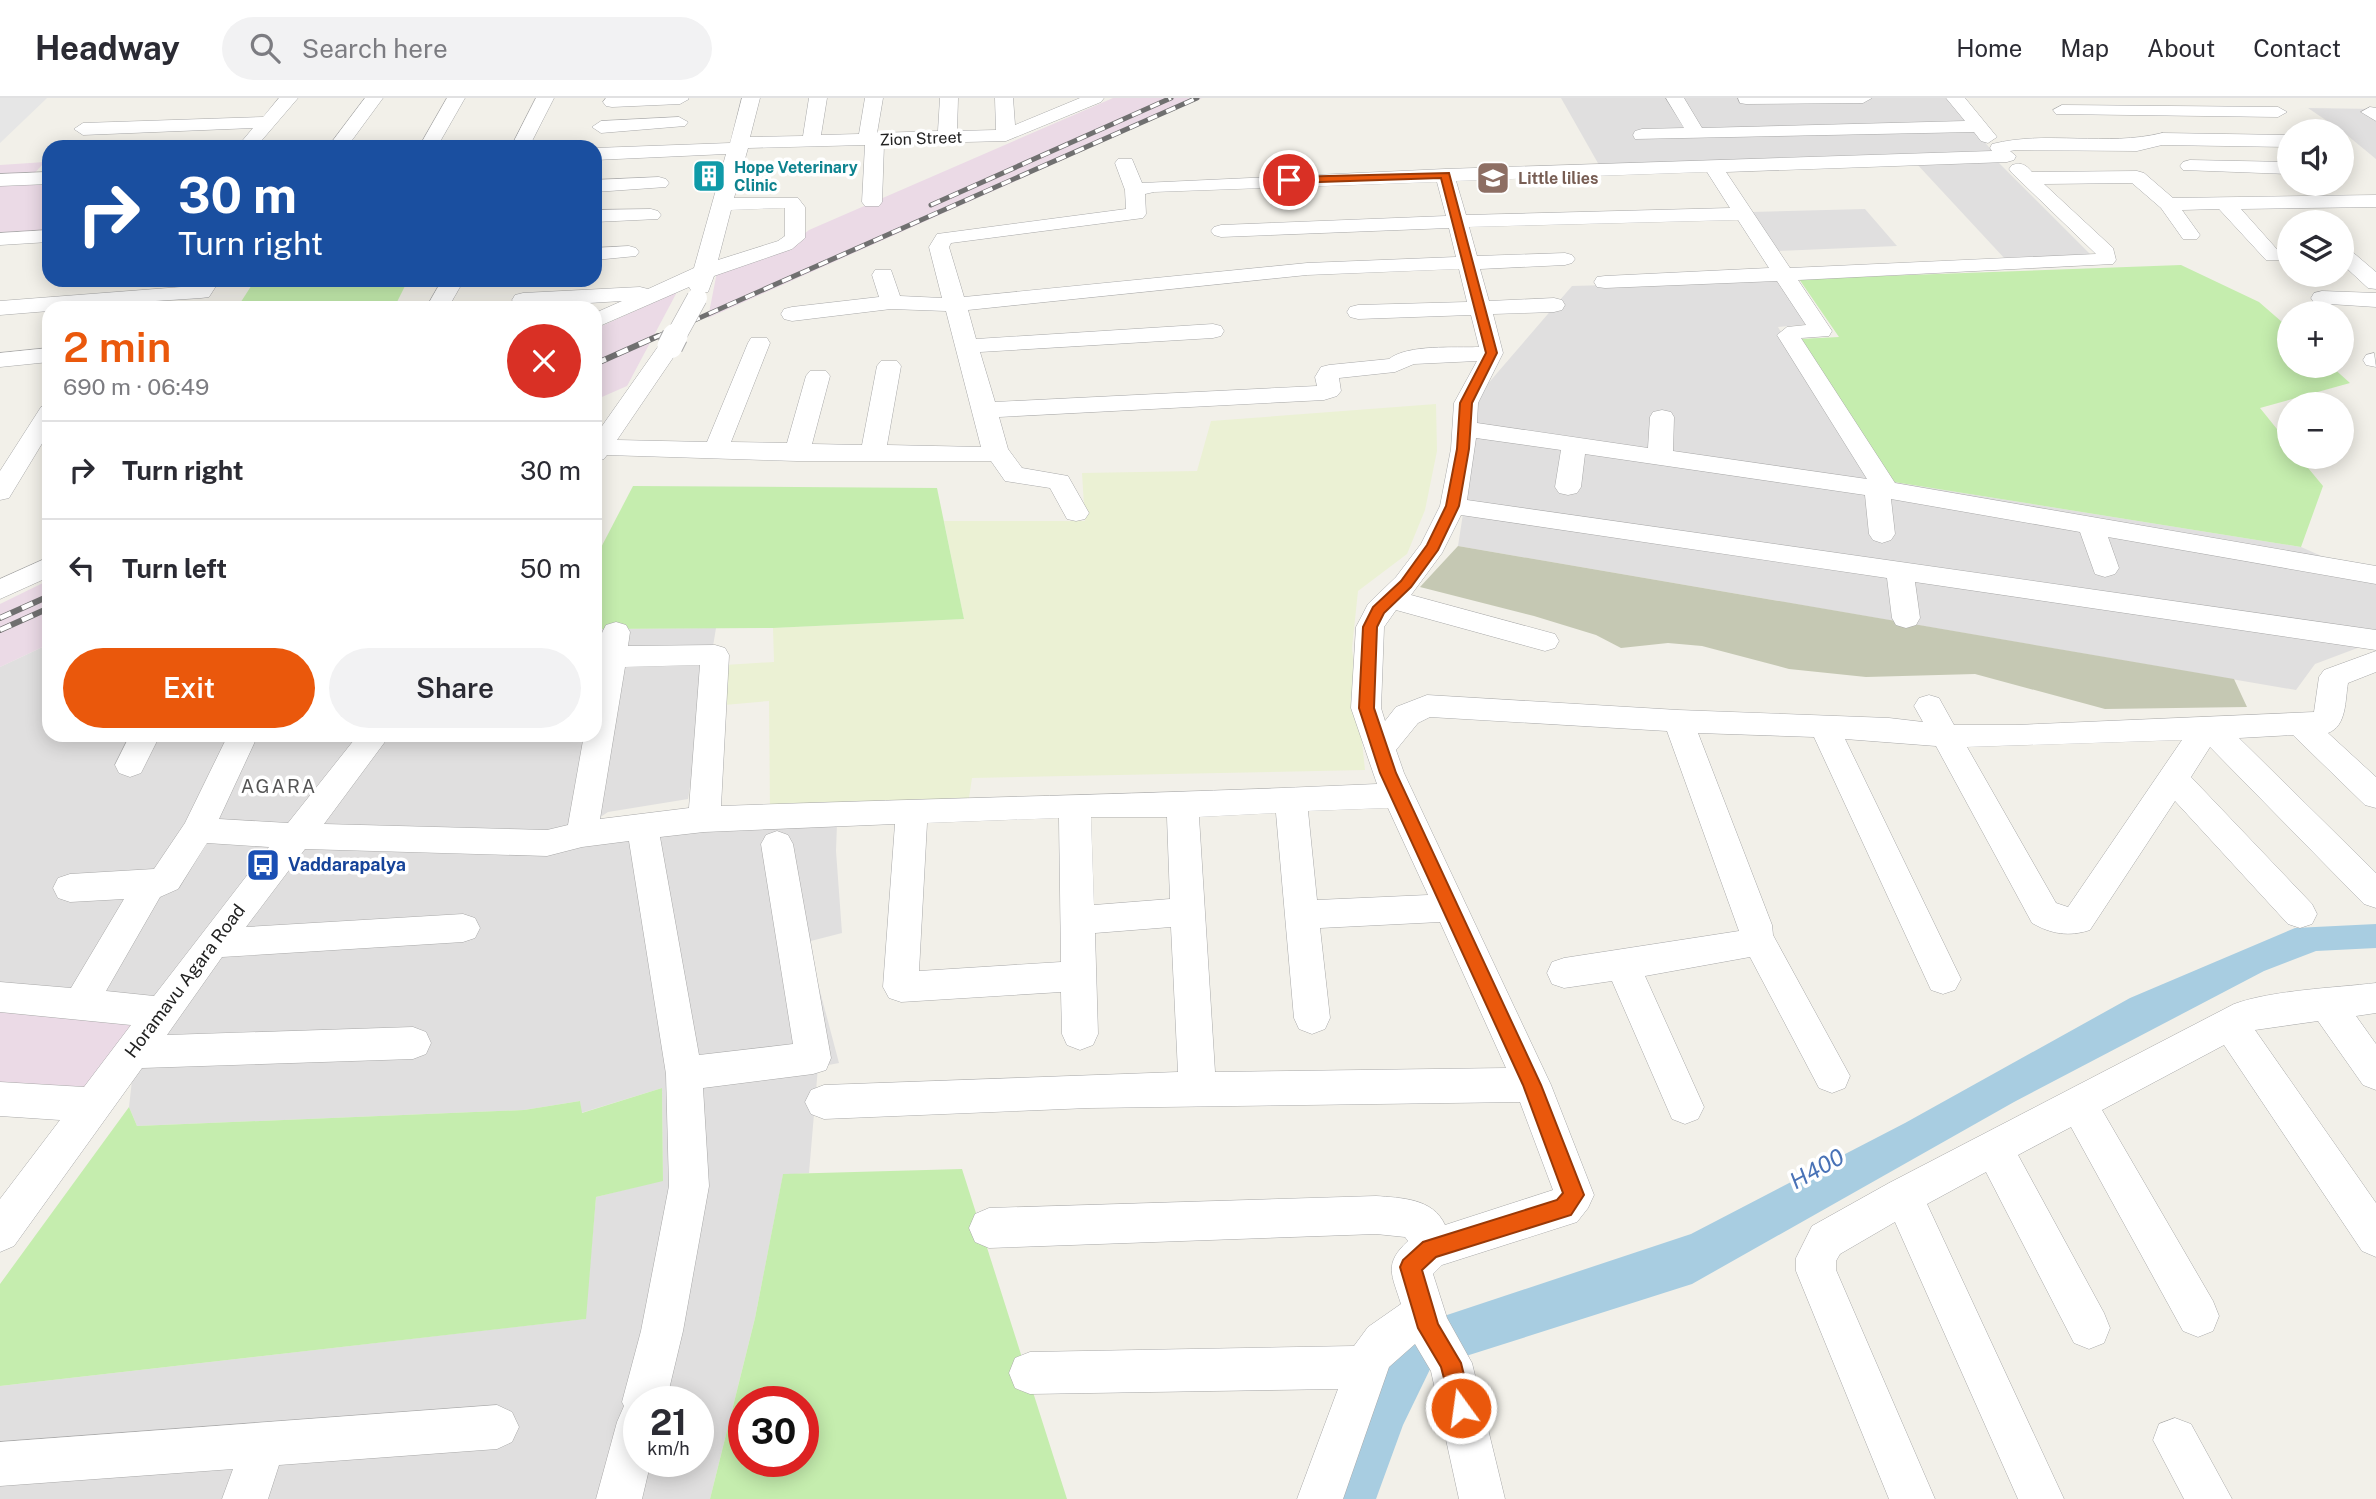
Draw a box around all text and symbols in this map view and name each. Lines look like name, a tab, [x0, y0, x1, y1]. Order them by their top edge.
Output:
search box	[222, 17, 712, 80]
text: Headway	[35, 29, 180, 67]
icon: search	[246, 29, 284, 67]
text: Search here	[302, 33, 448, 64]
text: Home	[1956, 34, 2022, 62]
text: Map	[2060, 34, 2109, 62]
text: About	[2147, 34, 2215, 62]
text: Contact	[2253, 34, 2341, 62]
map controls	[2277, 119, 2354, 469]
button: sound	[2277, 119, 2354, 196]
street label: Zion Street	[879, 128, 963, 149]
pin	[1259, 150, 1319, 210]
building icon: Hope Veterinary Clinic	[690, 157, 728, 195]
place label: Hope Veterinary Clinic	[734, 158, 858, 195]
school or university icon: Little lilies	[1474, 159, 1512, 197]
icon: arrive	[1270, 161, 1308, 199]
text: 30 m	[178, 166, 297, 224]
icon: right	[63, 168, 154, 259]
place label: Little lilies	[1518, 169, 1598, 188]
button: layers	[2277, 210, 2354, 287]
text: Turn right	[178, 225, 323, 262]
button: +	[2277, 301, 2354, 378]
text: 2 min	[63, 322, 171, 371]
button: close	[507, 324, 581, 398]
text: 690 m · 06:49	[63, 373, 209, 400]
button: −	[2277, 392, 2354, 469]
icon: right	[63, 451, 101, 489]
text: Turn right	[122, 455, 244, 486]
text: 30 m	[520, 455, 581, 486]
icon: left	[63, 549, 101, 587]
text: Turn left	[122, 553, 227, 584]
text: 50 m	[520, 553, 581, 584]
button: Exit	[63, 648, 315, 728]
button: Share	[329, 648, 581, 728]
district label: AGARA	[241, 775, 317, 797]
bus stop icon: Vaddarapalya	[244, 846, 282, 884]
place label: Vaddarapalya	[288, 854, 406, 875]
street label: Horamavu Agara Road	[120, 900, 249, 1062]
water label: H400	[1785, 1143, 1849, 1194]
position arrow	[1424, 1371, 1498, 1445]
speed limit sign: 30	[728, 1386, 819, 1477]
text: 21	[650, 1402, 687, 1443]
text: km/h	[647, 1438, 690, 1459]

